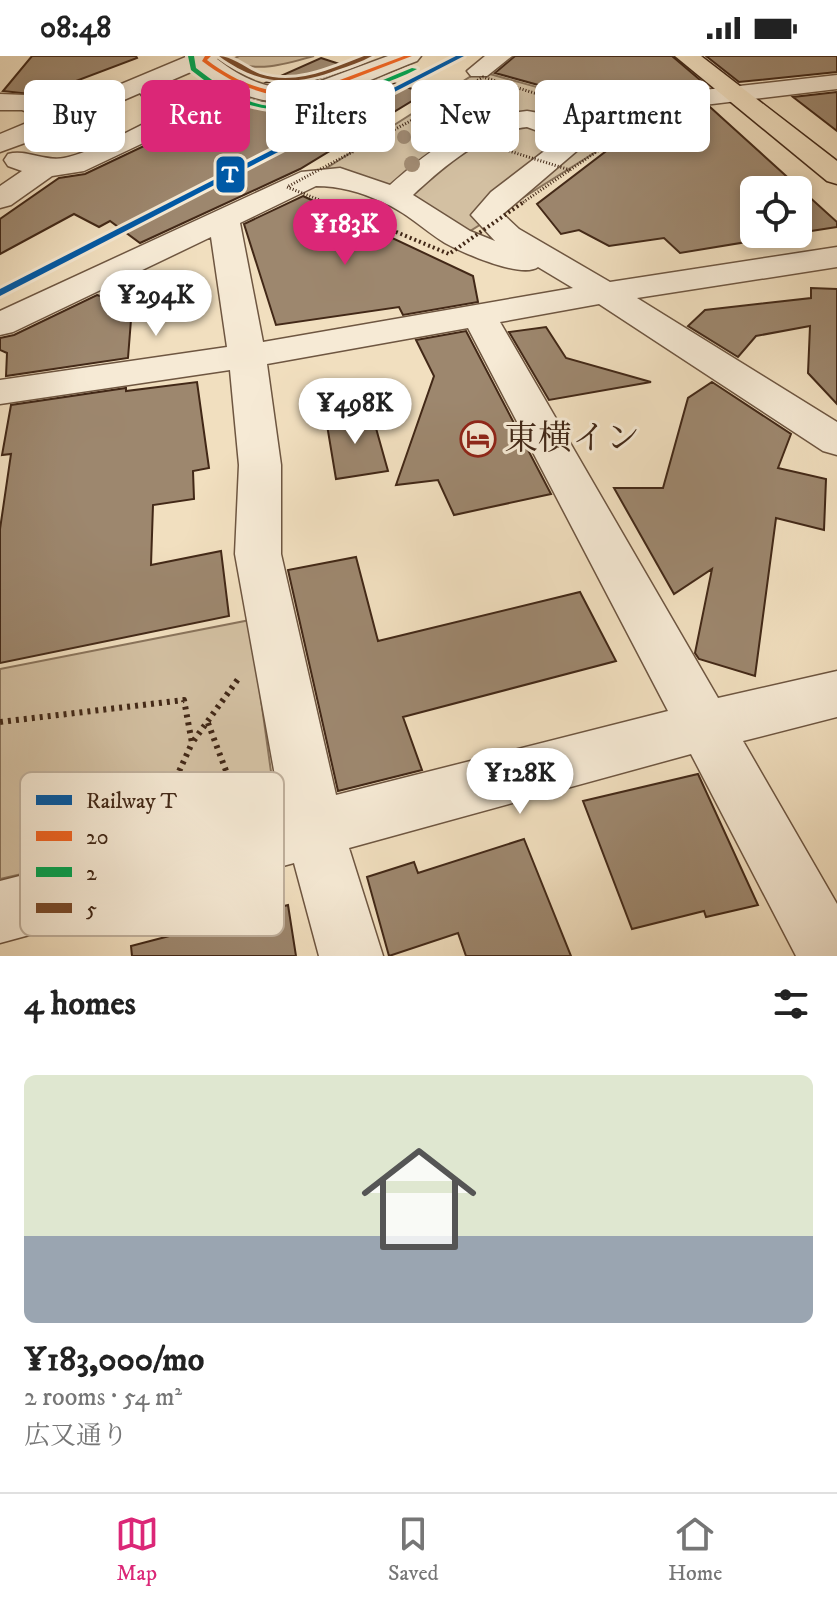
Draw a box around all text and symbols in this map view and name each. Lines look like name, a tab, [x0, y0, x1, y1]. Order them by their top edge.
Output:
text: 08:48	[40, 10, 111, 47]
chip: Buy	[24, 80, 125, 152]
chip: Rent	[141, 80, 250, 152]
chip: Filters	[266, 80, 395, 152]
chip: New	[411, 80, 519, 152]
chip: Apartment	[535, 80, 710, 152]
line badge: T	[215, 155, 246, 194]
text: T	[221, 162, 239, 189]
map controls	[740, 176, 812, 248]
button: locate	[740, 176, 812, 248]
pin: ¥183K	[289, 199, 401, 267]
text: ¥183K	[311, 208, 379, 241]
pin: ¥294K	[100, 270, 212, 338]
text: ¥294K	[118, 279, 194, 312]
pin: ¥498K	[299, 378, 411, 446]
text: ¥498K	[317, 387, 393, 420]
place label: 東横イン	[504, 418, 640, 460]
hotel icon: 東横イン	[459, 420, 497, 458]
pin: ¥128K	[464, 748, 576, 816]
text: ¥128K	[484, 757, 556, 790]
legend	[20, 772, 284, 936]
text: Railway T	[86, 788, 178, 815]
text: 20	[86, 824, 109, 851]
text: 2	[86, 860, 97, 887]
text: 5	[86, 896, 97, 923]
icon: filters	[769, 982, 813, 1026]
text: 4 homes	[24, 983, 136, 1025]
icon: home	[347, 1127, 491, 1271]
text: ¥183,000/mo	[24, 1339, 204, 1381]
text: 2 rooms · 54 m²	[24, 1381, 182, 1414]
text: 広又通り	[24, 1420, 128, 1453]
tab: Map	[115, 1512, 159, 1587]
tab: Saved	[388, 1512, 439, 1587]
tab: Home	[668, 1512, 722, 1587]

